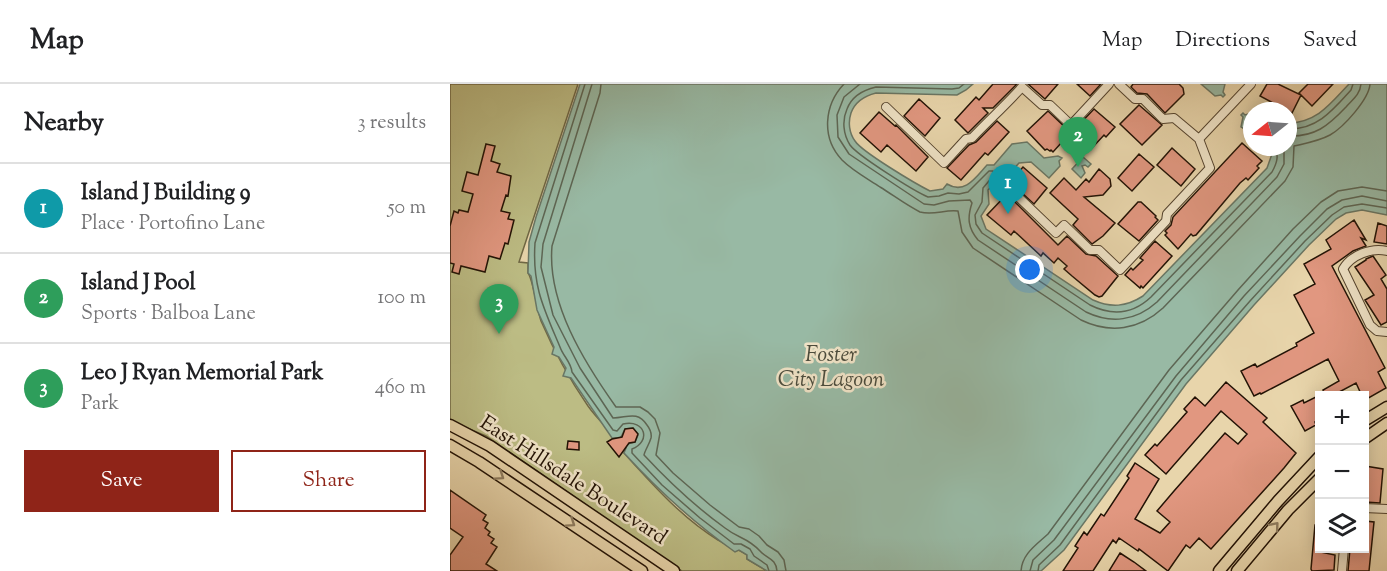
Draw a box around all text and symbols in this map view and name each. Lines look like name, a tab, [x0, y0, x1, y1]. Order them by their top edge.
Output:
text: Map	[30, 21, 84, 61]
text: Map	[1102, 26, 1142, 56]
text: Directions	[1175, 26, 1270, 56]
text: Saved	[1303, 26, 1357, 56]
north arrow	[1243, 102, 1297, 156]
text: Nearby	[24, 105, 104, 142]
text: 3 results	[357, 109, 426, 138]
pin: 2	[1058, 118, 1098, 167]
pin: 1	[988, 164, 1028, 214]
text: Island J Building 9	[81, 178, 250, 210]
text: 1	[40, 194, 47, 223]
text: 50 m	[388, 194, 426, 223]
text: Place · Portofino Lane	[81, 210, 265, 239]
your location	[1015, 255, 1044, 284]
text: Island J Pool	[81, 268, 196, 300]
text: 2	[39, 284, 48, 313]
text: 100 m	[377, 284, 426, 313]
pin: 3	[479, 284, 518, 334]
text: Sports · Balboa Lane	[81, 300, 256, 329]
water label: Foster City Lagoon	[778, 340, 885, 397]
text: Leo J Ryan Memorial Park	[81, 358, 323, 390]
text: 3	[39, 374, 48, 403]
text: 460 m	[375, 374, 426, 403]
text: Park	[81, 390, 119, 419]
map controls	[1315, 391, 1369, 553]
button: +	[1315, 391, 1369, 445]
street label: East Hillsdale Boulevard	[473, 409, 673, 553]
button: −	[1315, 445, 1369, 499]
button: Save	[24, 450, 219, 512]
button: Share	[231, 450, 426, 512]
one-way arrow	[494, 468, 504, 480]
button: layers	[1315, 499, 1369, 553]
one-way arrow	[565, 516, 576, 527]
one-way arrow	[1268, 522, 1279, 533]

